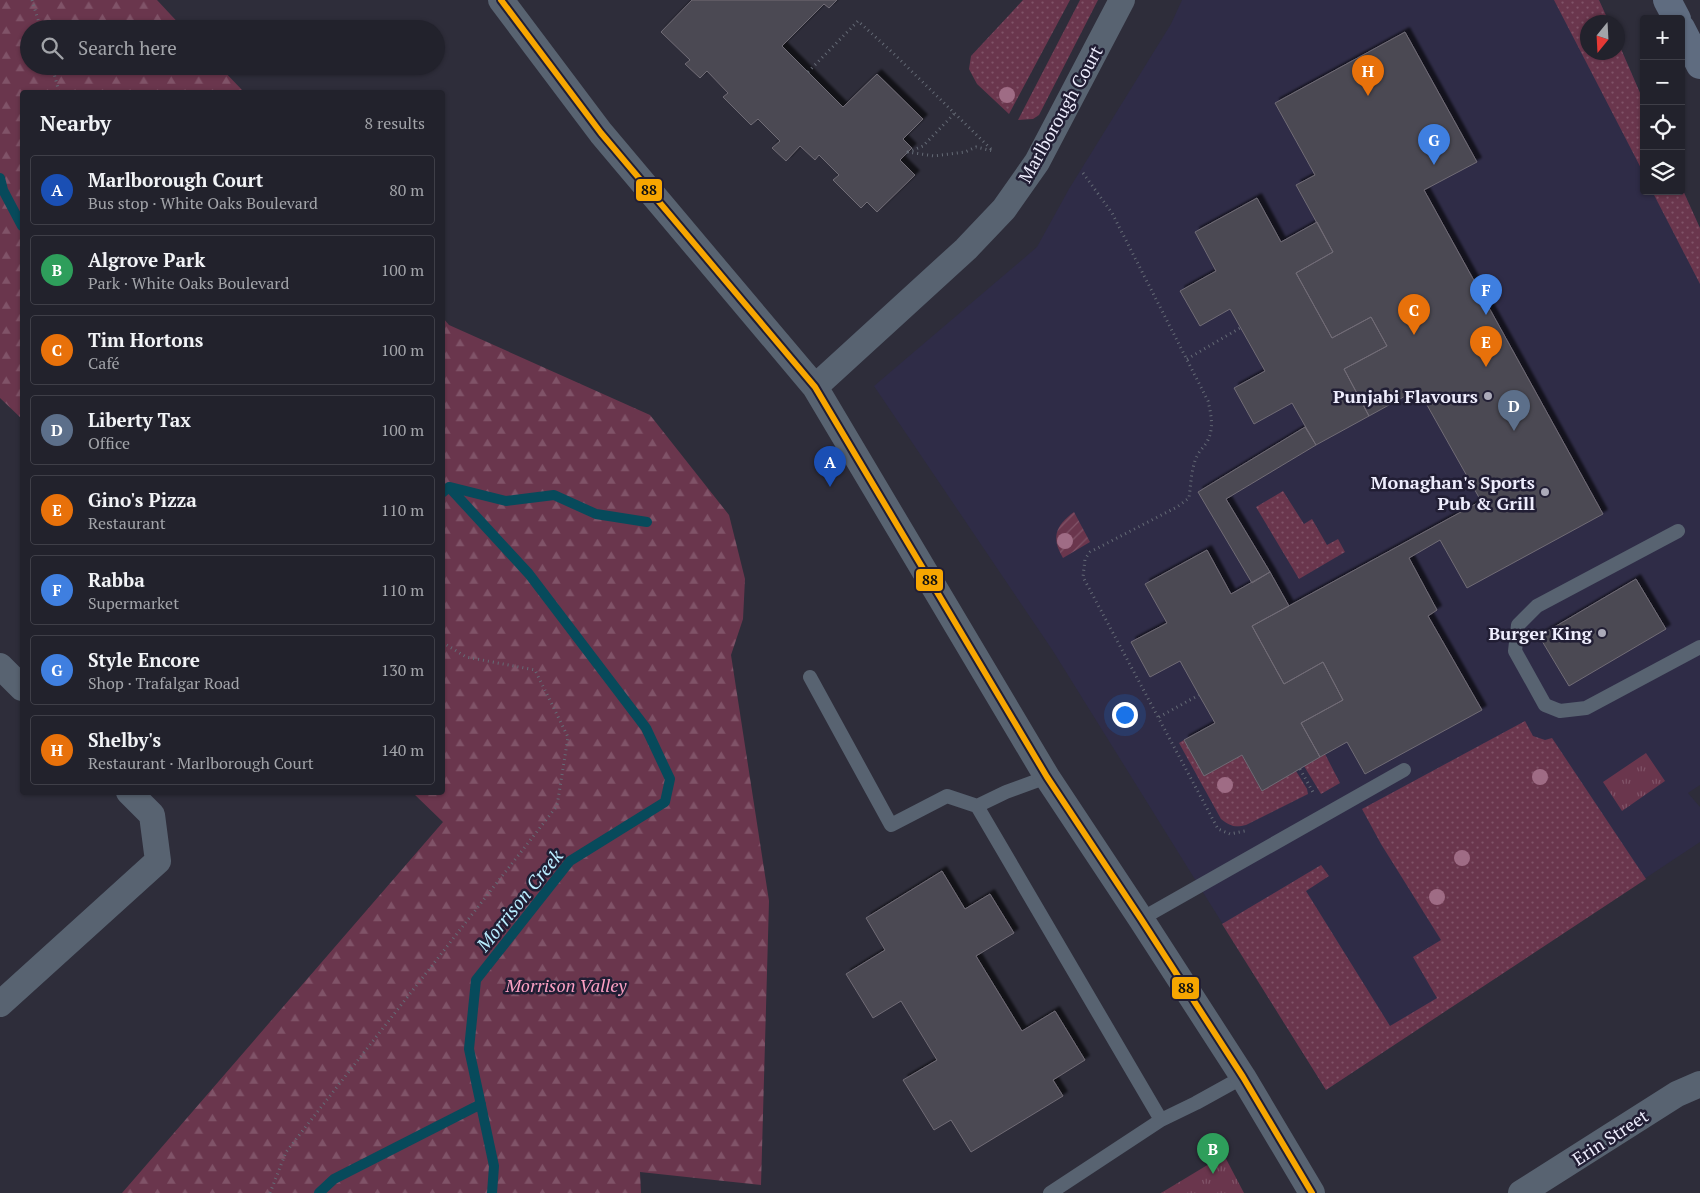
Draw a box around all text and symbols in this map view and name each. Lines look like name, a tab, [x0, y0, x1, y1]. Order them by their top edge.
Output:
north arrow	[1580, 15, 1625, 60]
map controls	[1640, 15, 1685, 195]
button: +	[1640, 15, 1685, 60]
search box	[20, 20, 445, 75]
icon: search	[38, 34, 66, 62]
text: Search here	[78, 35, 177, 60]
street label: Marlborough Court	[1012, 41, 1108, 187]
pin: H	[1352, 55, 1384, 96]
button: −	[1640, 60, 1685, 105]
button: locate	[1640, 105, 1685, 150]
text: Nearby	[40, 109, 111, 137]
text: 8 results	[365, 112, 425, 134]
pin: G	[1418, 124, 1450, 165]
button: layers	[1640, 150, 1685, 195]
text: Marlborough Court	[88, 167, 263, 192]
line badge: 88	[635, 178, 663, 202]
text: A	[51, 179, 63, 201]
text: 80 m	[389, 179, 424, 201]
text: 88	[641, 180, 657, 199]
text: Bus stop · White Oaks Boulevard	[88, 192, 318, 214]
text: Algrove Park	[88, 247, 205, 272]
text: B	[52, 259, 62, 281]
text: 100 m	[381, 259, 424, 281]
text: Park · White Oaks Boulevard	[88, 272, 289, 294]
pin: F	[1470, 274, 1502, 315]
pin: C	[1398, 294, 1430, 335]
pin: E	[1470, 326, 1502, 367]
text: Tim Hortons	[88, 327, 203, 352]
text: C	[52, 339, 62, 361]
text: 100 m	[381, 339, 424, 361]
text: Café	[88, 352, 120, 374]
place label: Punjabi Flavours	[1333, 384, 1478, 408]
marker: Punjabi Flavours	[1482, 390, 1494, 402]
pin: D	[1498, 390, 1530, 431]
text: Liberty Tax	[88, 407, 191, 432]
text: D	[51, 419, 63, 441]
text: 100 m	[381, 419, 424, 441]
text: Office	[88, 432, 130, 454]
pin: A	[814, 446, 846, 487]
place label: Monaghan's Sports Pub & Grill	[1371, 470, 1535, 515]
marker: Monaghan's Sports Pub & Grill	[1539, 486, 1551, 498]
text: Gino's Pizza	[88, 487, 197, 512]
text: E	[52, 499, 62, 521]
text: 110 m	[381, 499, 424, 521]
text: Restaurant	[88, 512, 166, 534]
text: Rabba	[88, 567, 145, 592]
line badge: 88	[915, 568, 944, 592]
text: 88	[922, 570, 938, 589]
text: F	[52, 579, 62, 601]
text: 110 m	[381, 579, 424, 601]
text: Supermarket	[88, 592, 179, 614]
place label: Burger King	[1488, 621, 1593, 645]
marker: Burger King	[1596, 627, 1608, 639]
text: Style Encore	[88, 647, 200, 672]
text: G	[51, 659, 63, 681]
text: 130 m	[381, 659, 424, 681]
text: Shop · Trafalgar Road	[88, 672, 240, 694]
your location	[1112, 702, 1138, 728]
text: Shelby's	[88, 727, 161, 752]
text: H	[51, 739, 63, 761]
text: 140 m	[381, 739, 424, 761]
text: Restaurant · Marlborough Court	[88, 752, 314, 774]
water label: Morrison Creek	[470, 843, 568, 957]
park label: Morrison Valley	[504, 973, 627, 997]
line badge: 88	[1171, 976, 1200, 1000]
text: 88	[1178, 978, 1194, 997]
street label: Erin Street	[1567, 1103, 1653, 1170]
pin: B	[1197, 1133, 1229, 1174]

